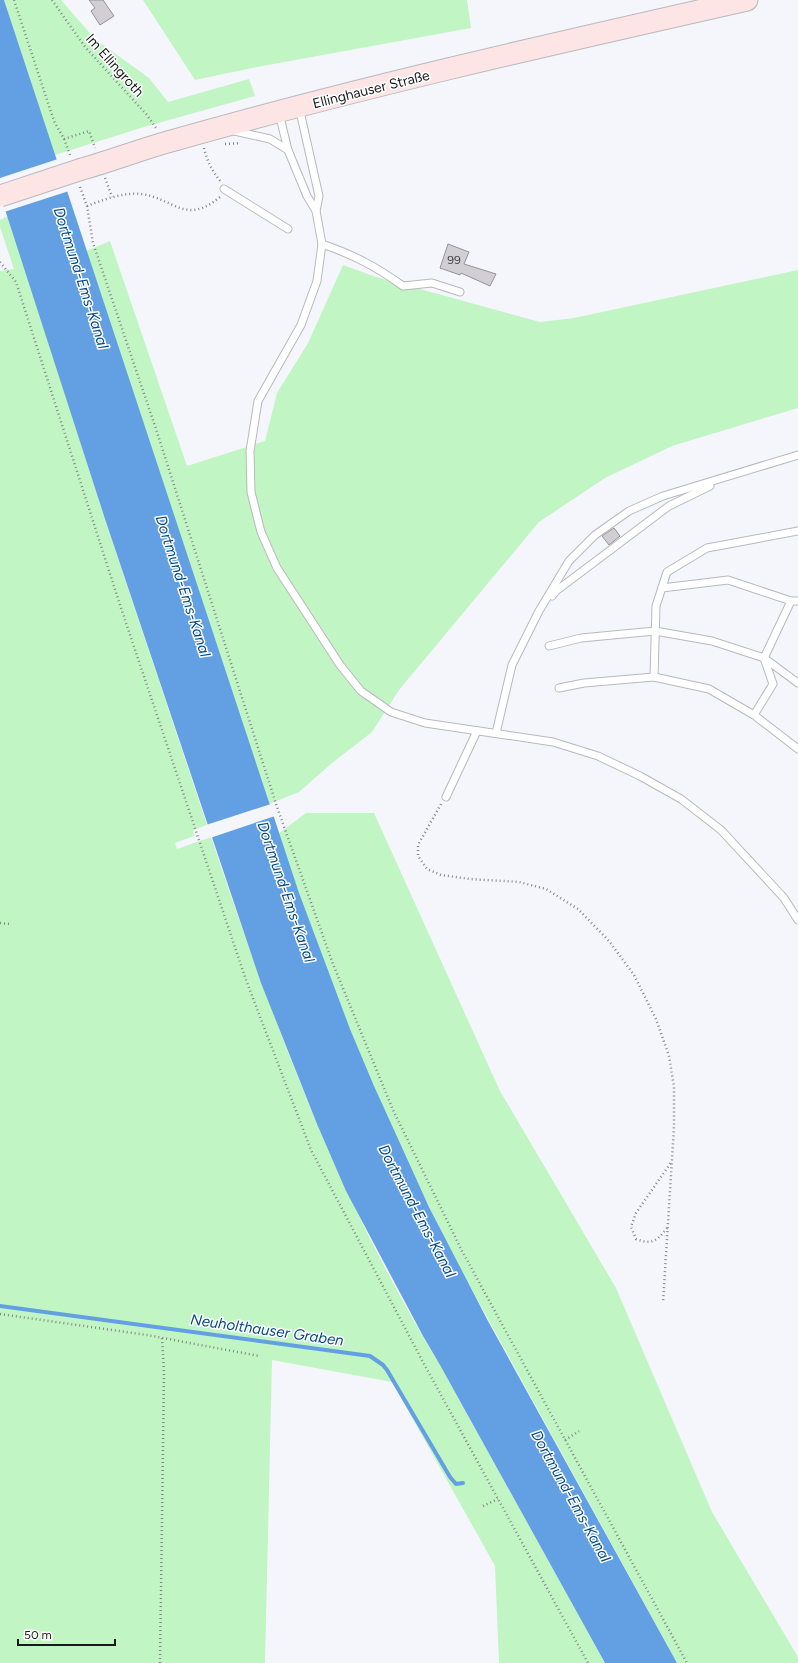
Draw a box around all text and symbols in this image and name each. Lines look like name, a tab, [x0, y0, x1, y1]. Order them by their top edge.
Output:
street label: Im Ellingroth	[82, 30, 147, 100]
street label: Ellinghauser Straße	[311, 67, 432, 112]
water label: Dortmund-Ems-Kanal	[50, 205, 113, 352]
house number: 99	[447, 253, 461, 267]
water label: Dortmund-Ems-Kanal	[152, 513, 215, 660]
water label: Dortmund-Ems-Kanal	[253, 819, 319, 965]
water label: Dortmund-Ems-Kanal	[374, 1142, 460, 1281]
water label: Neuholthauser Graben	[189, 1310, 345, 1350]
water label: Dortmund-Ems-Kanal	[527, 1427, 615, 1566]
scale bar	[18, 1621, 115, 1647]
text: 50 m	[24, 1628, 52, 1642]

